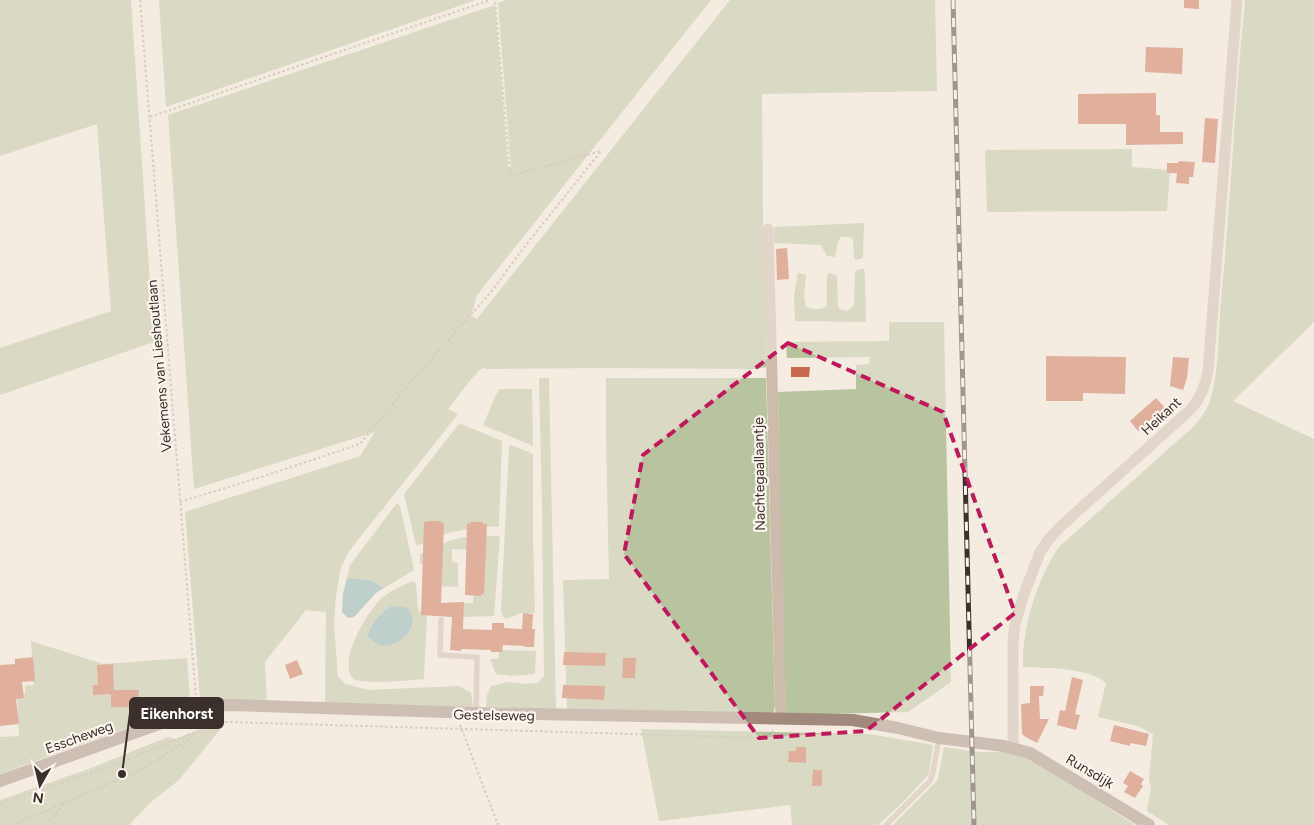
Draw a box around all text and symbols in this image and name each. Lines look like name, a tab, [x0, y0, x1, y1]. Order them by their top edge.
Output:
street label: Vekemens van Lieshoutlaan	[143, 279, 175, 453]
street label: Heikant	[1138, 394, 1185, 439]
street label: Nachtegaallaantje	[750, 417, 769, 531]
callout: Eikenhorst	[130, 698, 223, 728]
text: Eikenhorst	[140, 705, 214, 723]
street label: Gestelseweg	[453, 706, 535, 725]
street label: Esscheweg	[43, 717, 115, 758]
street label: Runsdijk	[1063, 751, 1117, 792]
north arrow	[15, 760, 65, 810]
text: N	[32, 788, 45, 807]

